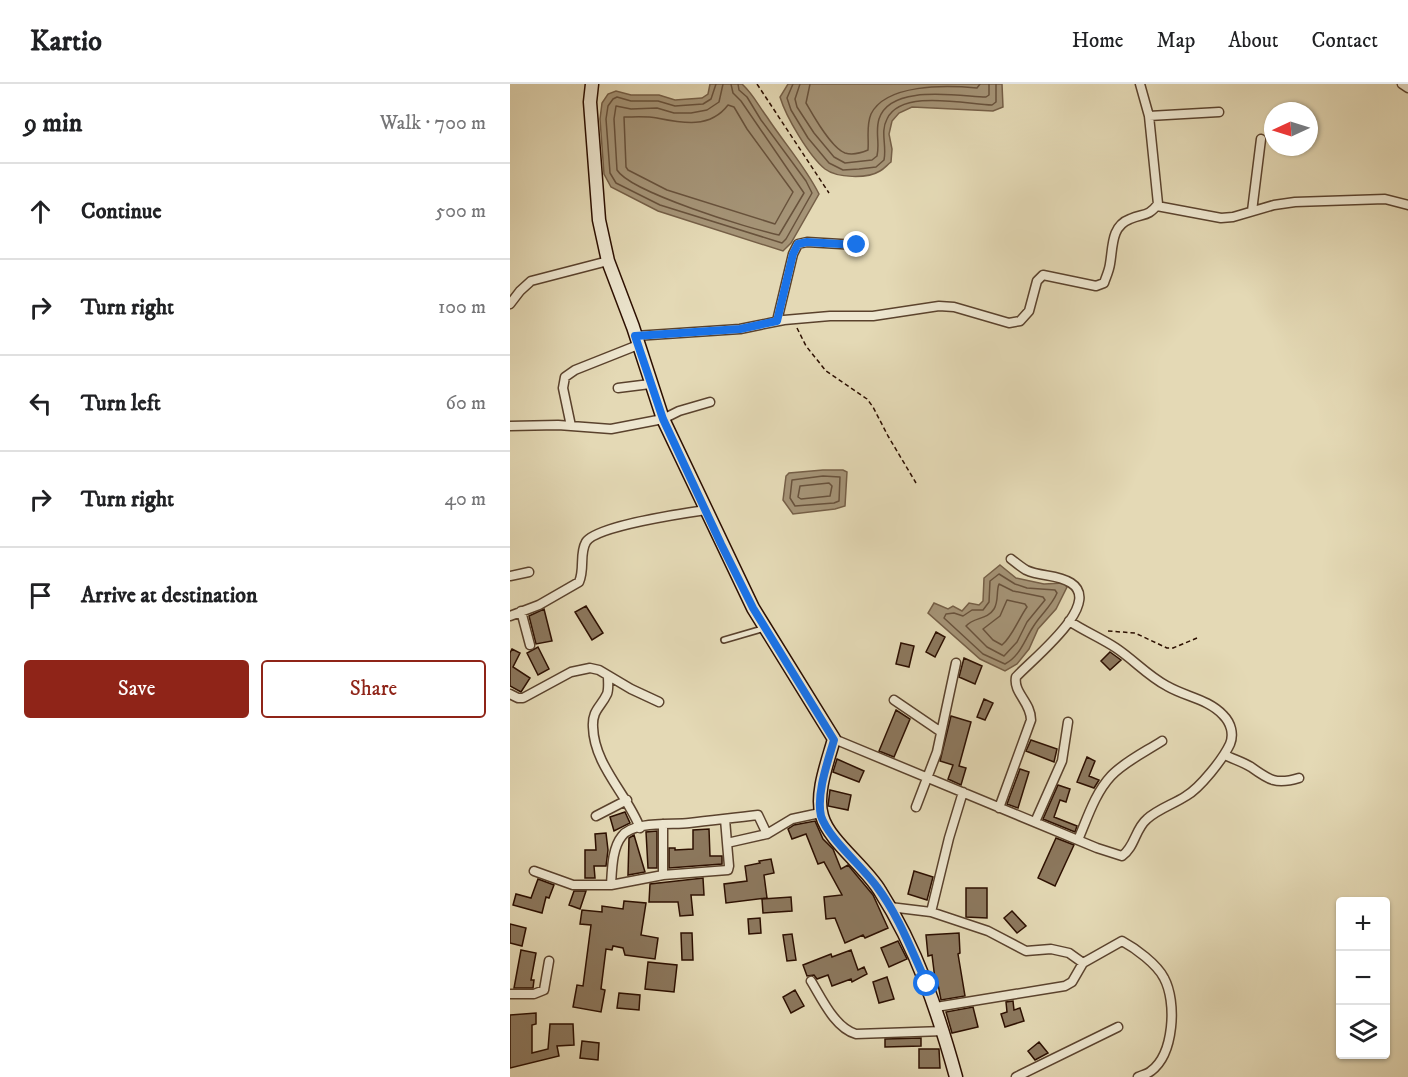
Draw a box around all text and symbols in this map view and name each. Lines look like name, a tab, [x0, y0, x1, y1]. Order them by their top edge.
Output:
text: Kartio	[30, 24, 102, 59]
text: Home	[1072, 28, 1124, 54]
text: Map	[1157, 28, 1195, 54]
text: About	[1228, 28, 1279, 54]
text: Contact	[1312, 28, 1378, 54]
north arrow	[1264, 102, 1318, 156]
text: 9 min	[24, 107, 82, 140]
text: Walk · 700 m	[380, 111, 486, 136]
icon: ahead	[24, 195, 57, 228]
text: Continue	[81, 198, 162, 225]
text: 500 m	[435, 199, 486, 224]
route end	[843, 231, 869, 257]
icon: right	[24, 291, 57, 324]
text: Turn right	[81, 294, 174, 321]
text: 100 m	[438, 295, 486, 320]
icon: left	[24, 387, 57, 420]
text: Turn left	[81, 390, 161, 417]
text: 60 m	[446, 391, 486, 416]
icon: right	[24, 483, 57, 516]
text: Turn right	[81, 486, 174, 513]
text: 40 m	[444, 487, 486, 512]
icon: arrive	[24, 579, 57, 612]
text: Arrive at destination	[81, 582, 258, 609]
button: Save	[24, 660, 249, 718]
button: Share	[261, 660, 486, 718]
map controls	[1336, 897, 1390, 1059]
button: +	[1336, 897, 1390, 951]
button: −	[1336, 951, 1390, 1005]
route start	[913, 970, 939, 996]
button: layers	[1336, 1005, 1390, 1059]

